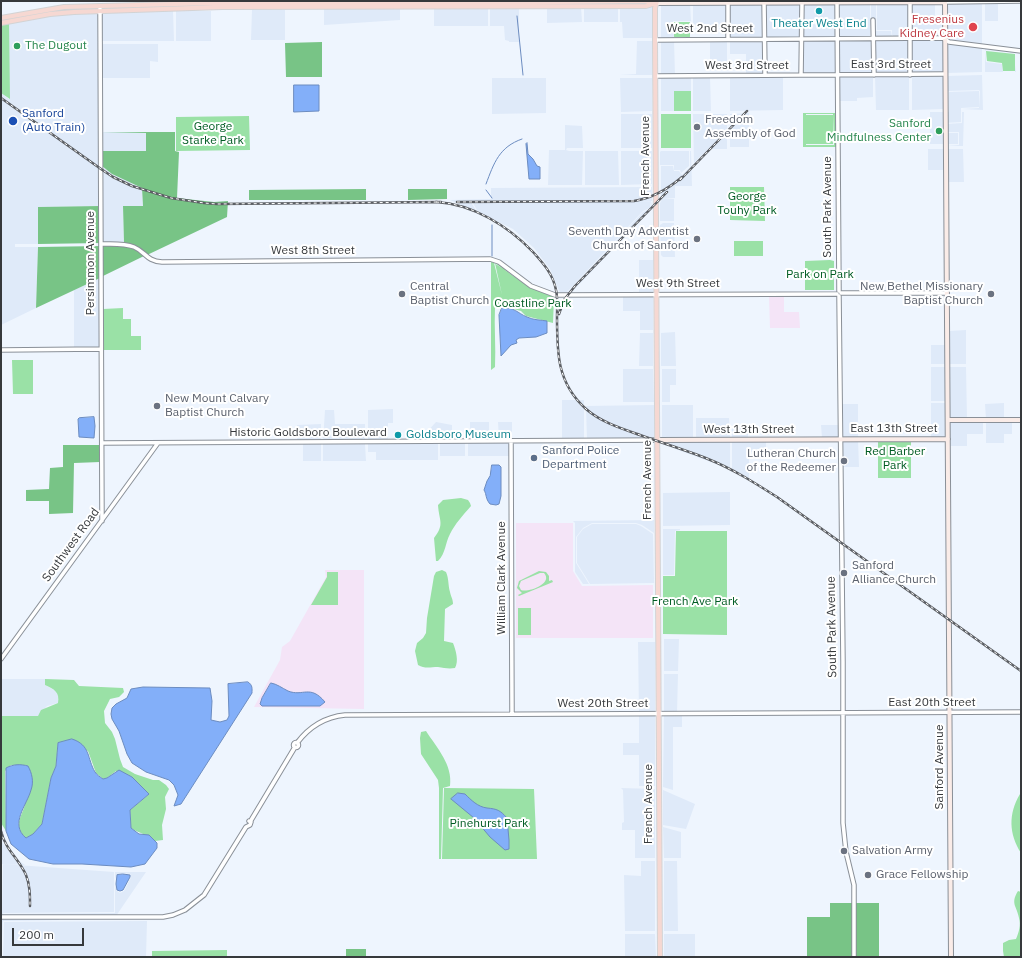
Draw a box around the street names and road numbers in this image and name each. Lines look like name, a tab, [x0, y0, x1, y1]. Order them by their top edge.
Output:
street label: West 2nd Street	[667, 22, 753, 36]
street label: East 3rd Street	[851, 58, 931, 72]
street label: West 3rd Street	[705, 59, 789, 73]
street label: French Avenue	[639, 116, 653, 196]
street label: South Park Avenue	[821, 156, 835, 258]
street label: Persimmon Avenue	[84, 211, 98, 315]
street label: West 8th Street	[271, 244, 355, 258]
street label: West 9th Street	[636, 277, 720, 291]
street label: East 13th Street	[850, 422, 938, 436]
street label: West 13th Street	[703, 423, 795, 437]
street label: Historic Goldsboro Boulevard	[229, 426, 387, 440]
street label: French Avenue	[641, 440, 655, 520]
street label: Southwest Road	[39, 505, 103, 585]
street label: William Clark Avenue	[495, 521, 509, 635]
street label: South Park Avenue	[824, 576, 840, 678]
street label: East 20th Street	[888, 696, 976, 710]
street label: West 20th Street	[557, 697, 649, 711]
street label: Sanford Avenue	[933, 725, 947, 809]
street label: French Avenue	[642, 764, 656, 844]

